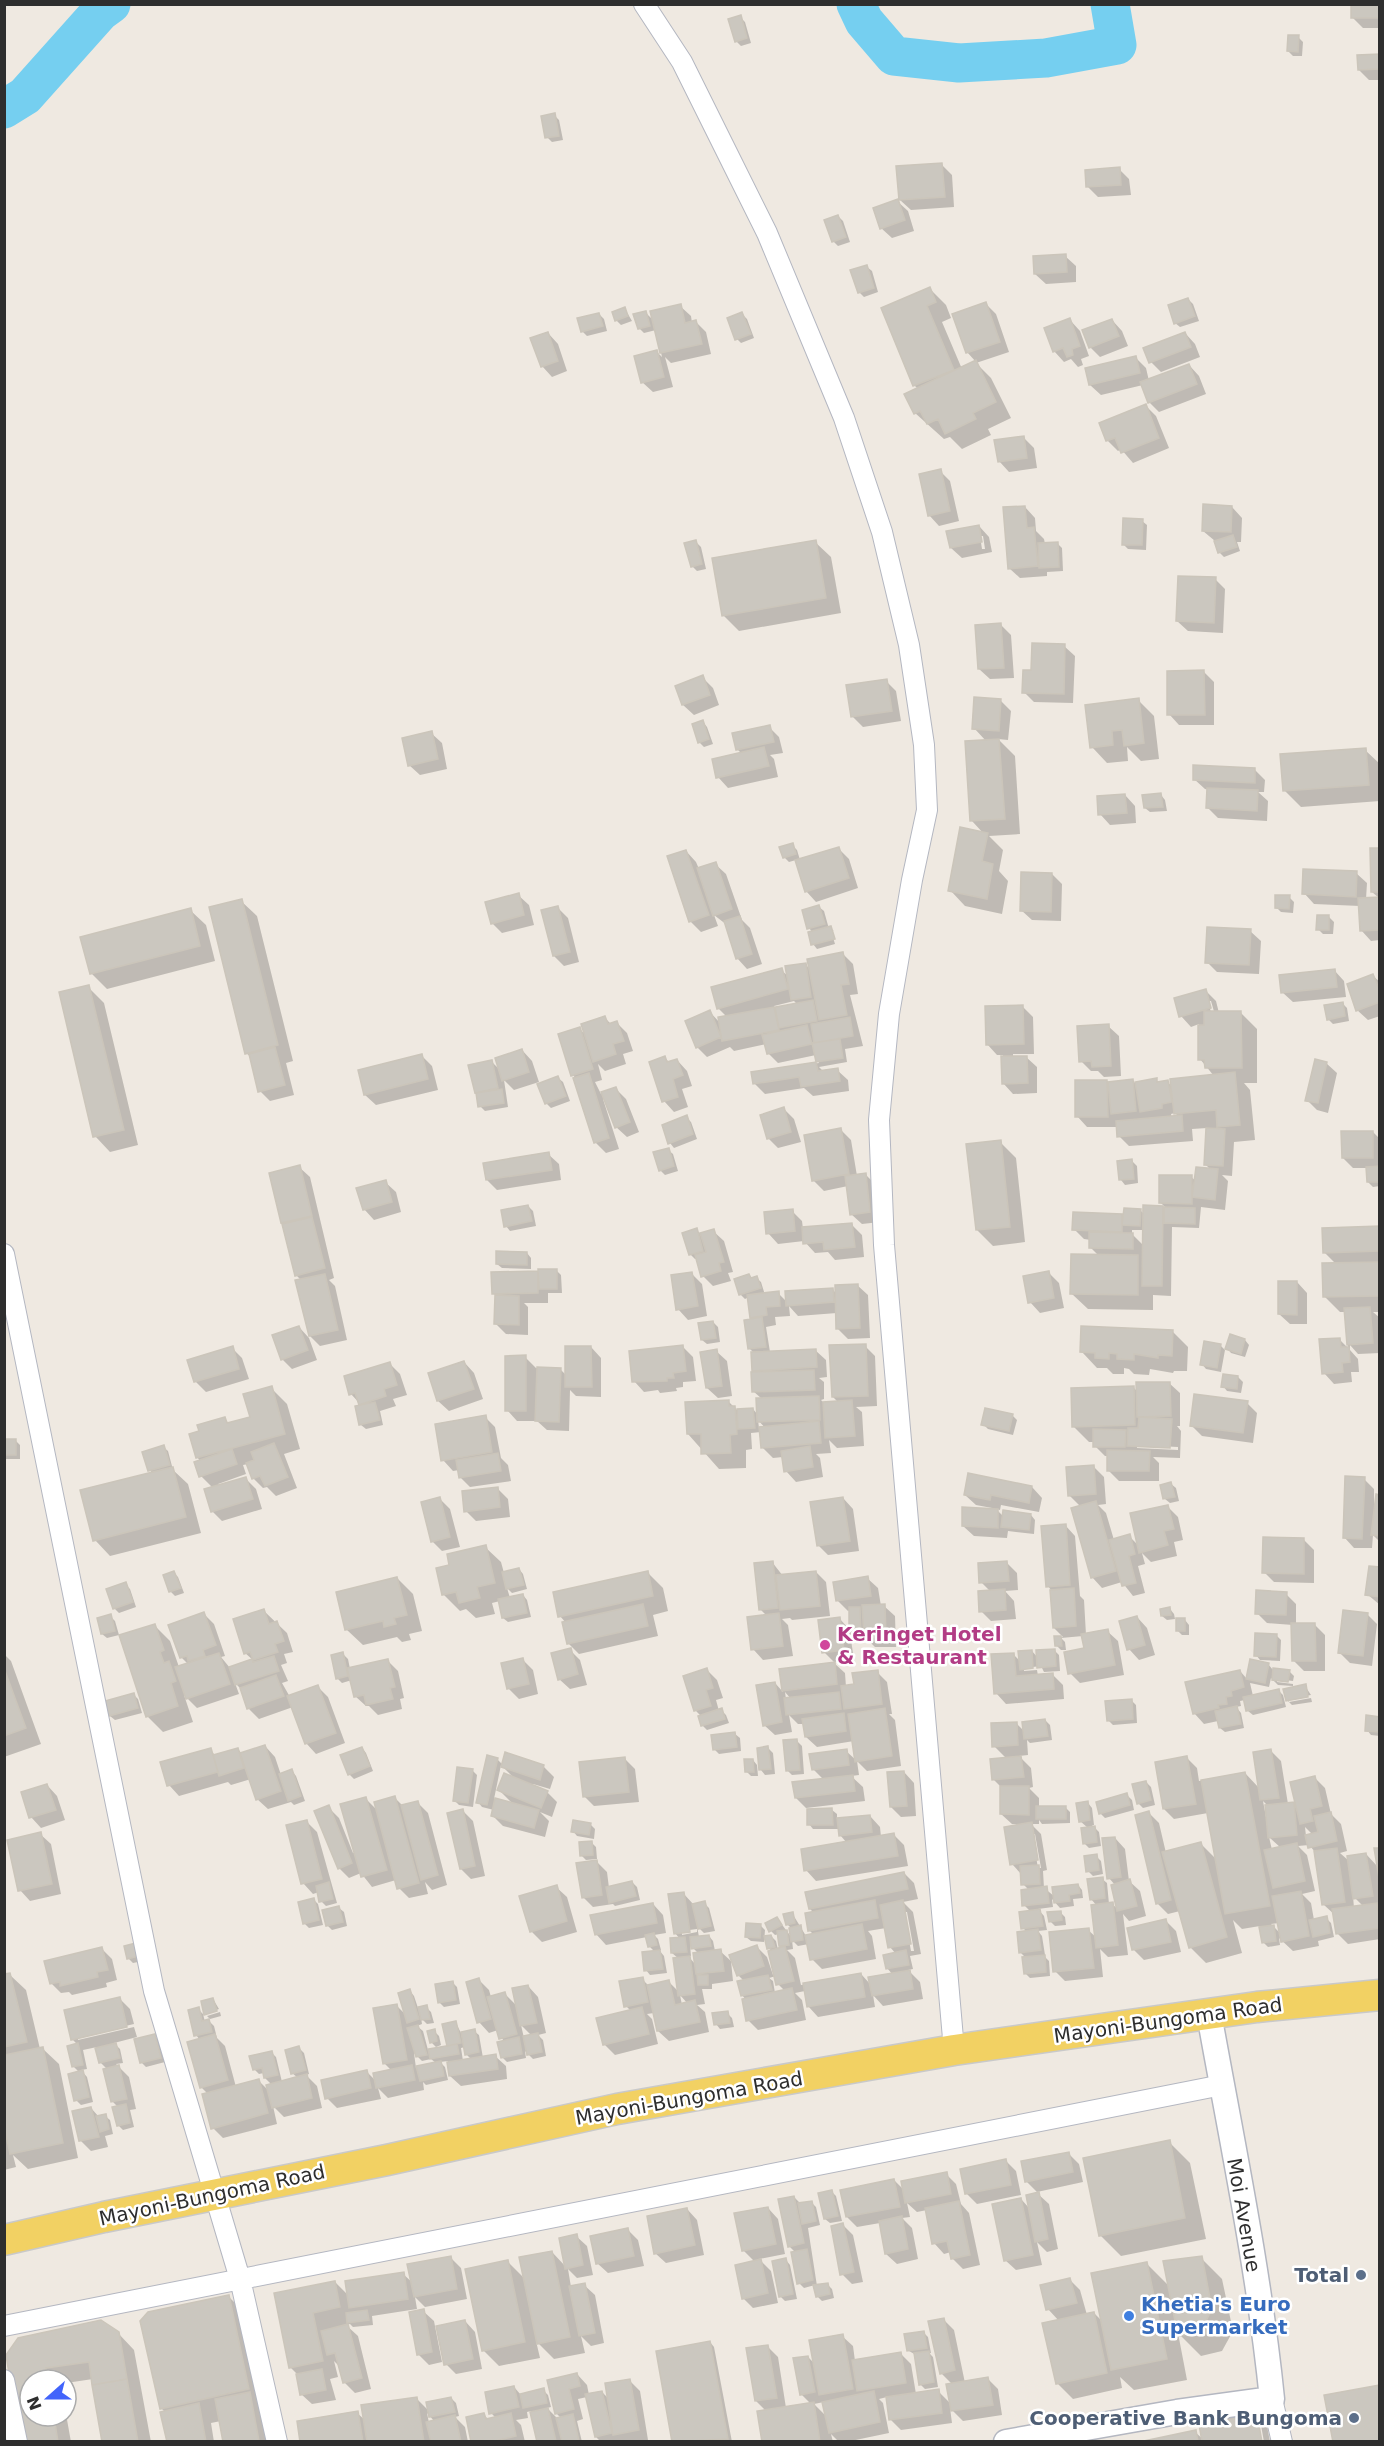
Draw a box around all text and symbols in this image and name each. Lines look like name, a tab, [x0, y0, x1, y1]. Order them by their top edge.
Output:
place label: Keringet Hotel & Restaurant	[837, 1622, 1002, 1669]
marker: Keringet Hotel & Restaurant	[818, 1638, 832, 1652]
street label: Mayoni-Bungoma Road	[1052, 1992, 1284, 2048]
street label: Mayoni-Bungoma Road	[573, 2066, 805, 2130]
street label: Moi Avenue	[1222, 2156, 1266, 2274]
street label: Mayoni-Bungoma Road	[97, 2159, 327, 2231]
place label: Total	[1294, 2263, 1349, 2287]
marker: Total	[1354, 2268, 1368, 2282]
place label: Khetia's Euro Supermarket	[1141, 2292, 1291, 2339]
marker: Khetia's Euro Supermarket	[1122, 2309, 1136, 2323]
north arrow	[18, 2368, 78, 2428]
text: N	[23, 2394, 46, 2413]
place label: Cooperative Bank Bungoma	[1029, 2406, 1342, 2430]
marker: Cooperative Bank Bungoma	[1347, 2411, 1361, 2425]

